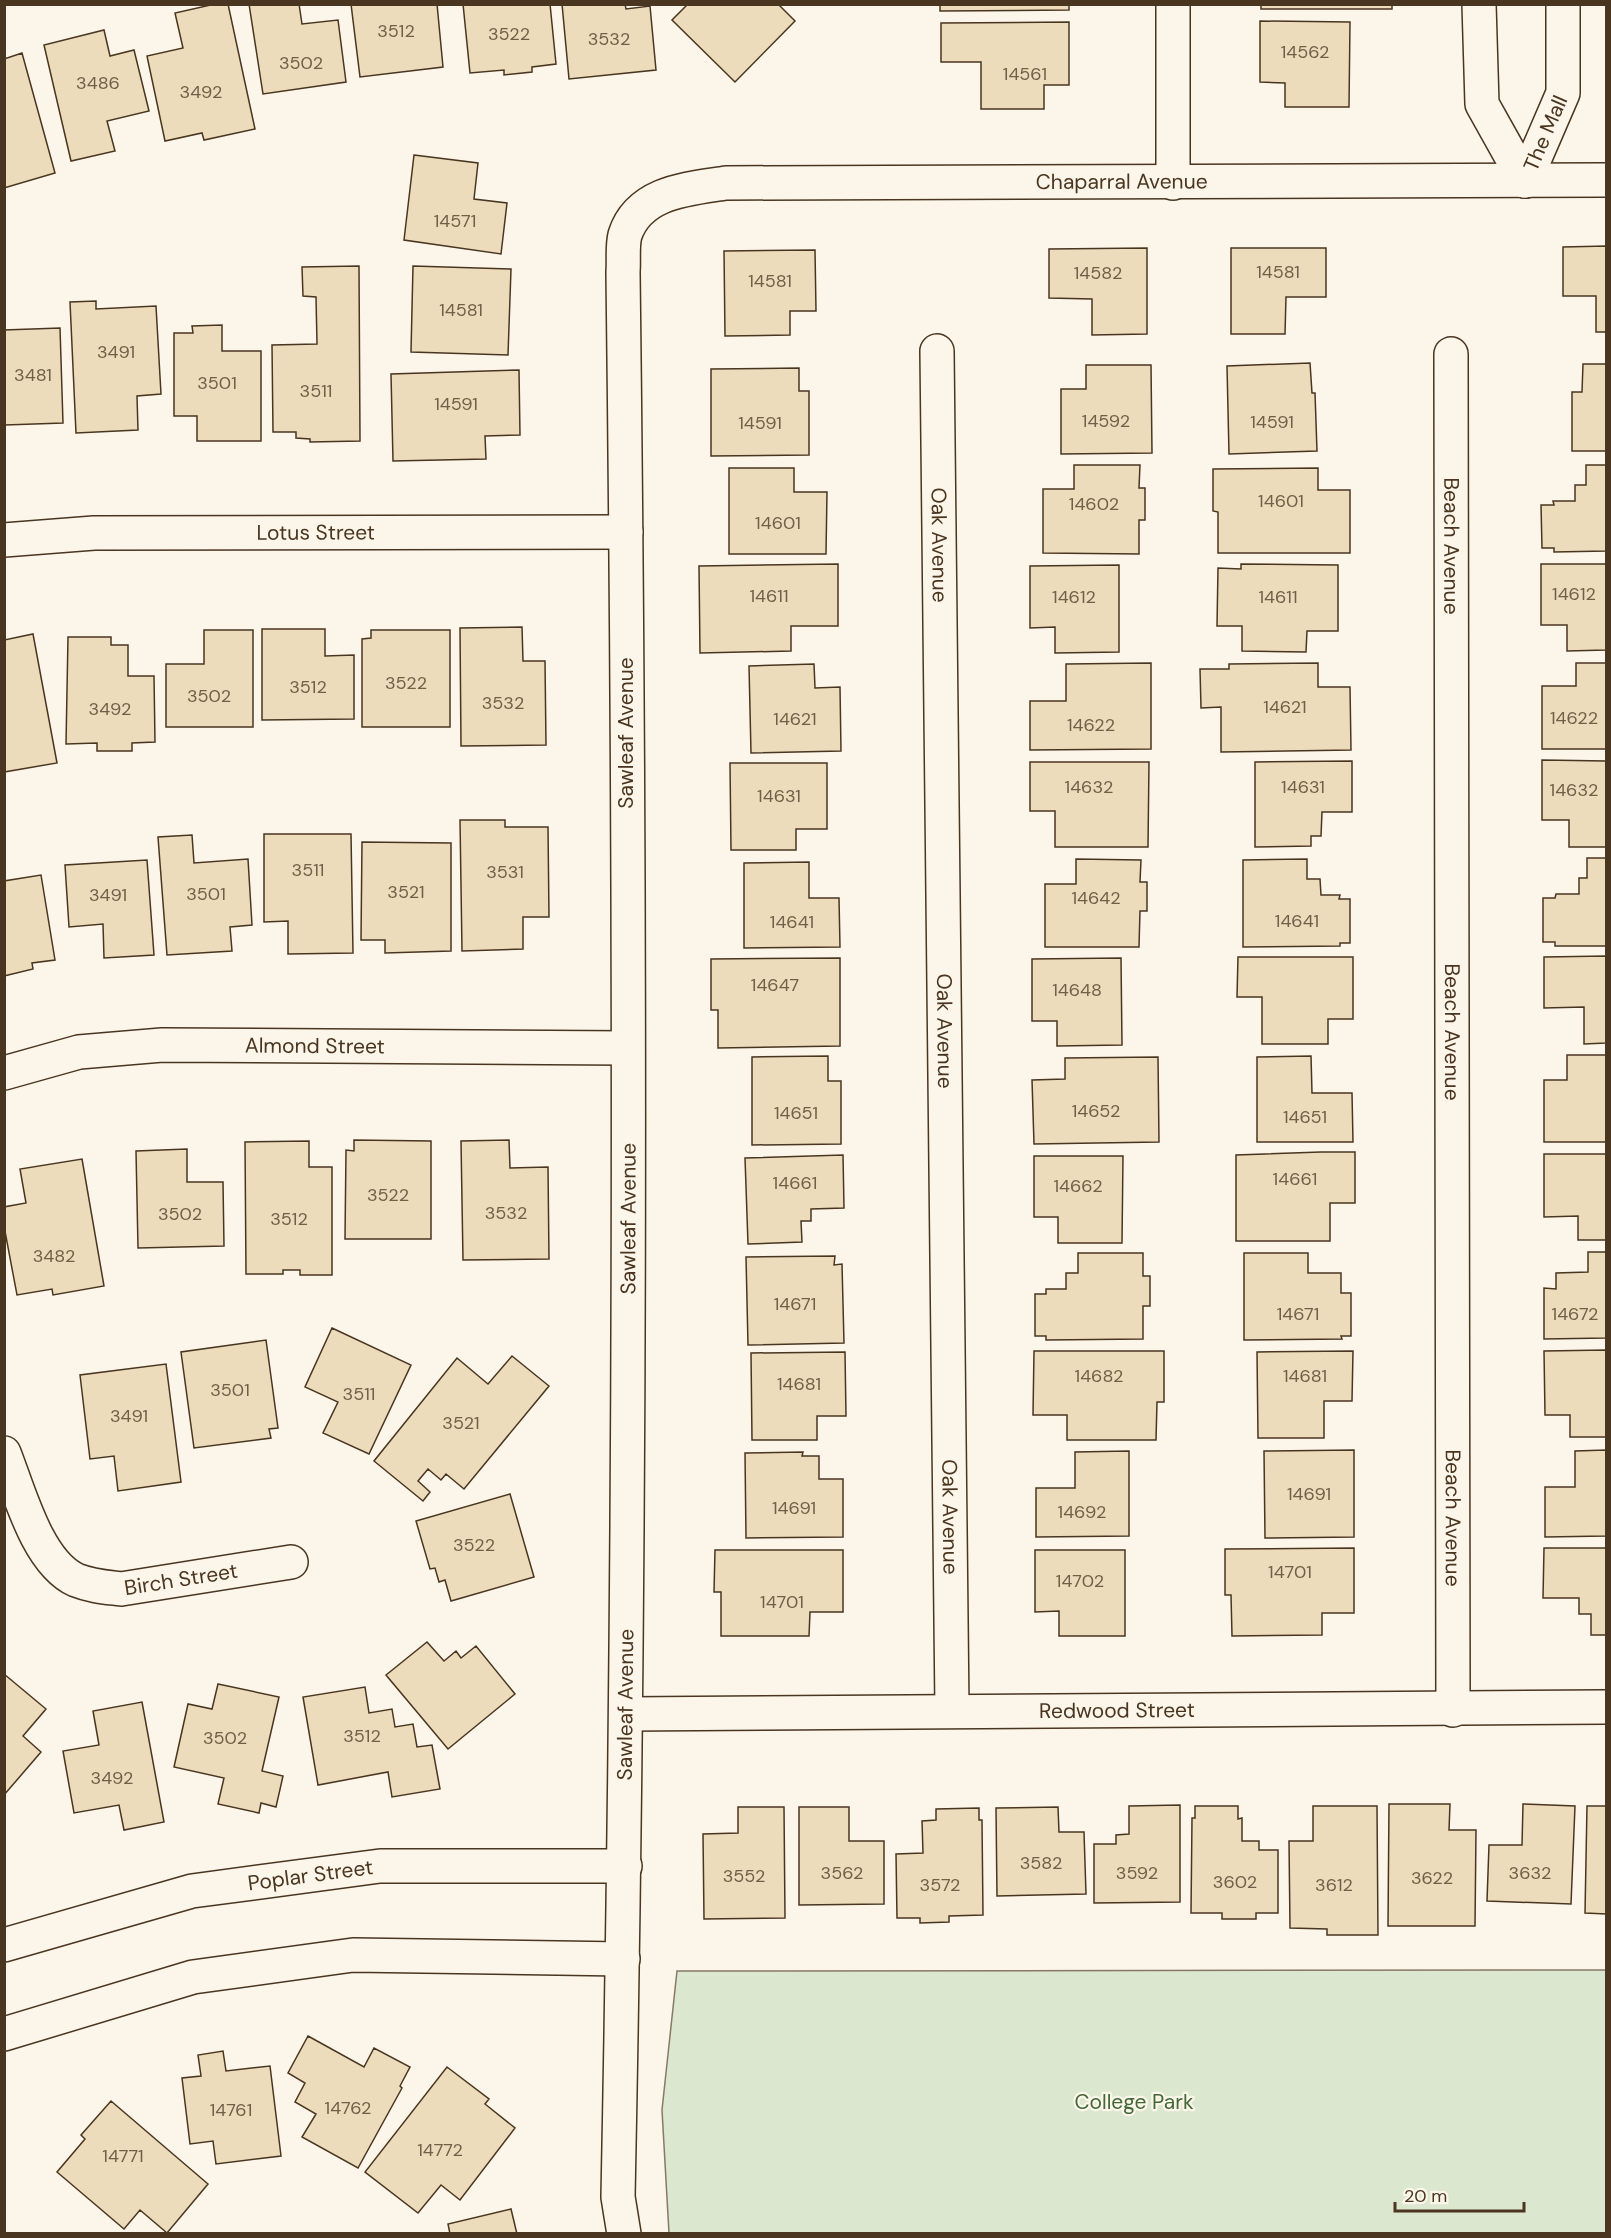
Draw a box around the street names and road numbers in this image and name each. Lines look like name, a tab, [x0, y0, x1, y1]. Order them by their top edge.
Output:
street label: The Mall	[1517, 91, 1574, 175]
street label: Chaparral Avenue	[1036, 167, 1208, 196]
street label: Beach Avenue	[1437, 477, 1465, 615]
street label: Oak Avenue	[925, 487, 954, 603]
street label: Lotus Street	[256, 518, 375, 547]
street label: Sawleaf Avenue	[612, 657, 640, 809]
street label: Beach Avenue	[1438, 963, 1466, 1101]
street label: Oak Avenue	[930, 973, 959, 1089]
street label: Almond Street	[245, 1032, 385, 1060]
street label: Sawleaf Avenue	[614, 1143, 642, 1294]
street label: Beach Avenue	[1439, 1449, 1467, 1587]
street label: Oak Avenue	[935, 1459, 965, 1575]
street label: Birch Street	[122, 1557, 240, 1602]
street label: Sawleaf Avenue	[611, 1629, 640, 1781]
street label: Redwood Street	[1039, 1696, 1195, 1725]
street label: Poplar Street	[246, 1853, 375, 1897]

